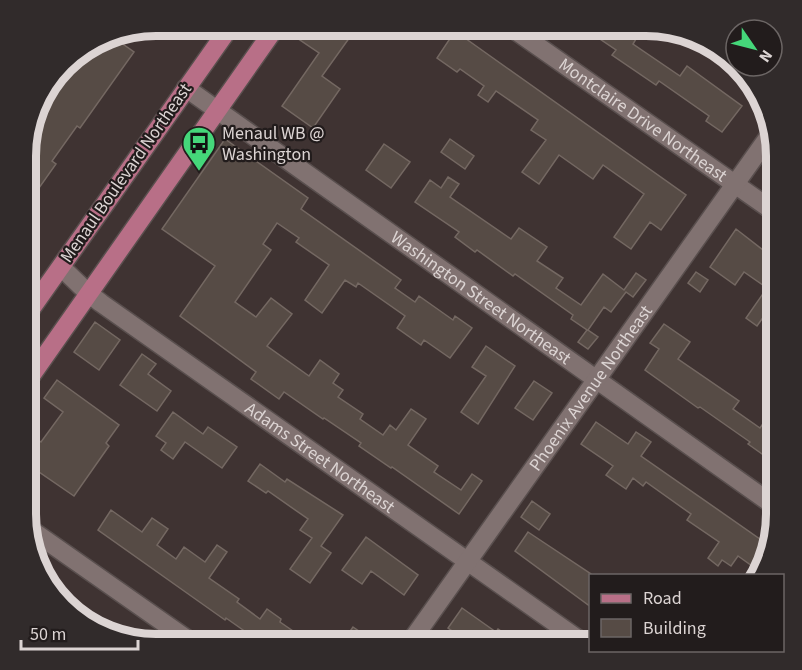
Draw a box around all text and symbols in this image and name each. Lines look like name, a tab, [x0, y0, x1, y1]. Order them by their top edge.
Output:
north arrow	[724, 18, 784, 78]
text: N	[753, 45, 778, 67]
street label: Montclaire Drive Northeast	[554, 52, 732, 188]
street label: Menaul Boulevard Northeast	[54, 78, 198, 268]
place label: Menaul WB @ Washington	[222, 121, 325, 167]
bus stop icon: Menaul WB @ Washington	[181, 125, 217, 172]
street label: Washington Street Northeast	[386, 225, 576, 370]
street label: Phoenix Avenue Northeast	[523, 300, 658, 476]
street label: Adams Street Northeast	[240, 396, 400, 519]
legend	[589, 574, 784, 652]
text: Road	[643, 586, 682, 611]
scale bar	[21, 613, 138, 651]
text: Building	[643, 616, 706, 641]
text: 50 m	[30, 622, 66, 647]

